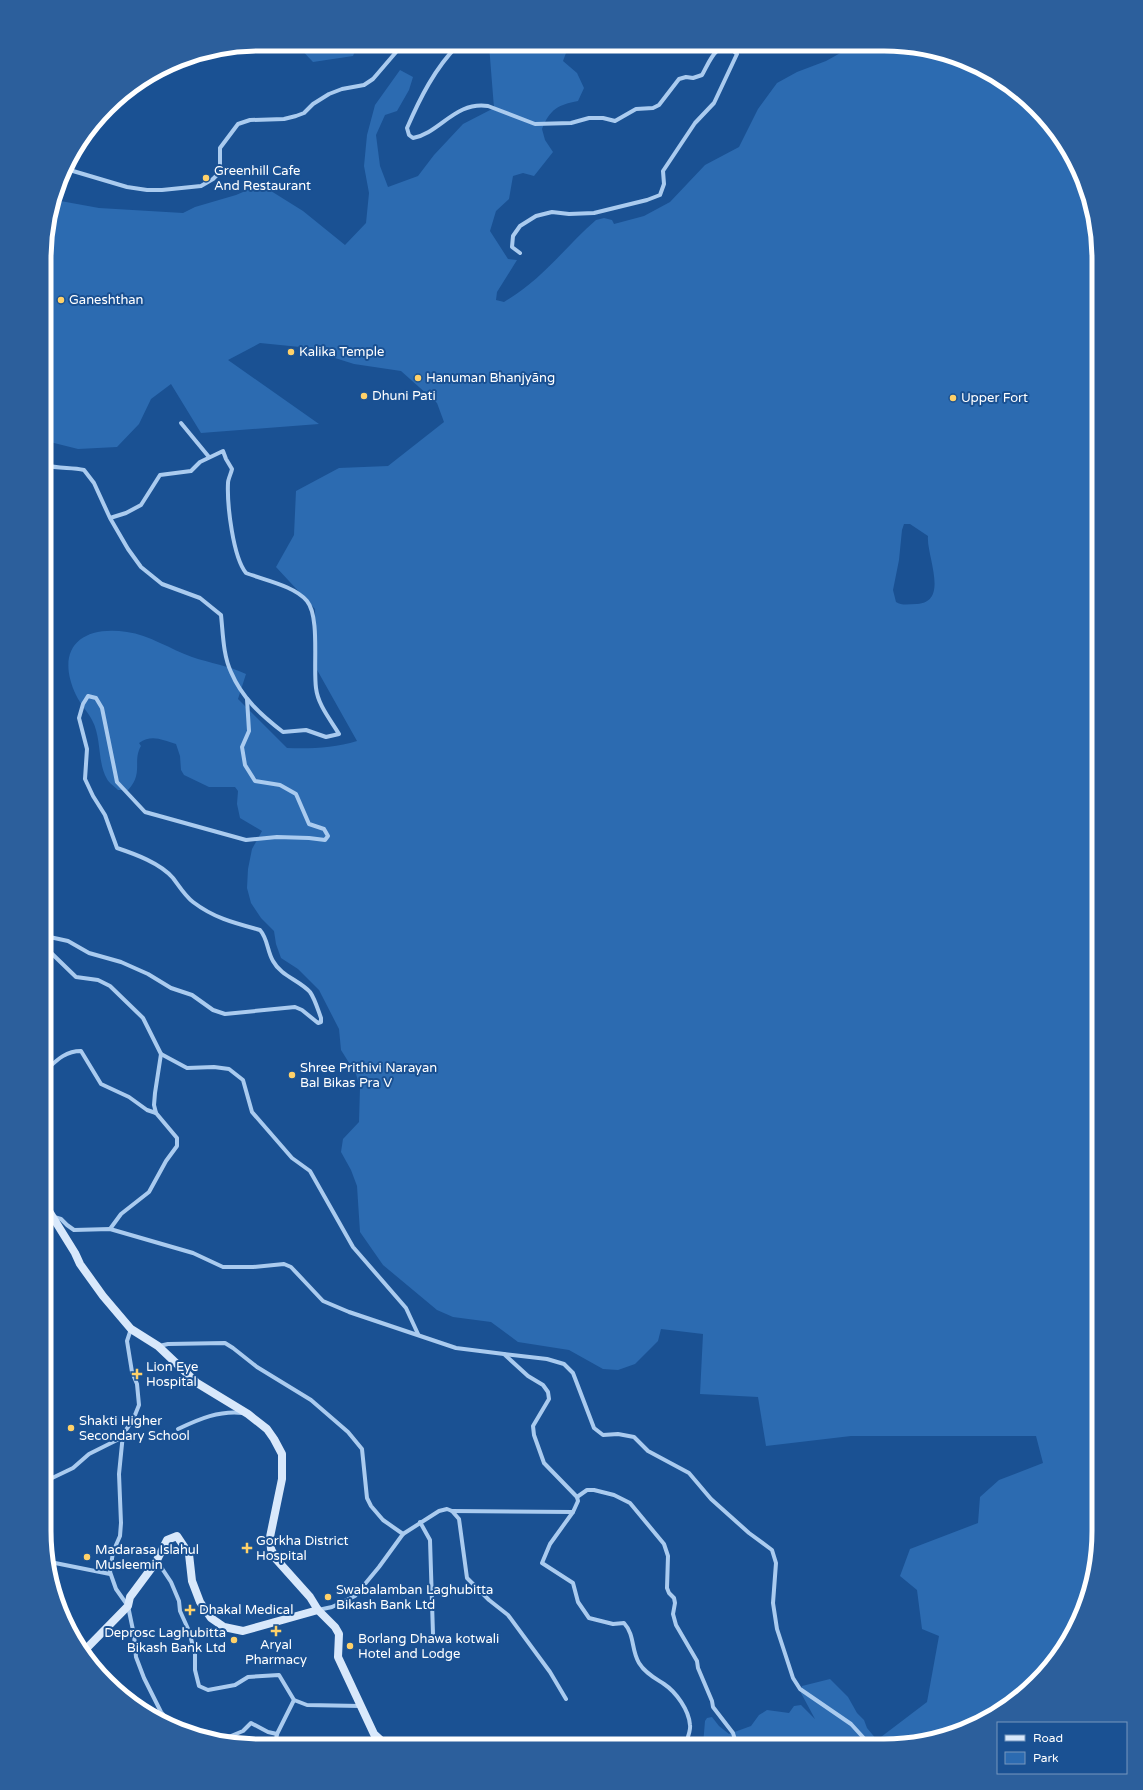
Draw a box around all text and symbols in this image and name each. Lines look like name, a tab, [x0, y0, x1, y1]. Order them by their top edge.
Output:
place label: Greenhill Cafe And Restaurant	[214, 163, 311, 194]
marker: Greenhill Cafe And Restaurant	[201, 173, 211, 183]
place label: Ganeshthan	[69, 292, 144, 308]
marker: Ganeshthan	[56, 295, 66, 305]
place label: Kalika Temple	[299, 344, 384, 360]
marker: Kalika Temple	[286, 347, 296, 357]
place label: Hanuman Bhanjyāng	[426, 370, 555, 386]
marker: Hanuman Bhanjyāng	[413, 373, 423, 383]
place label: Dhuni Pati	[372, 388, 436, 404]
place label: Upper Fort	[961, 390, 1028, 406]
marker: Dhuni Pati	[359, 391, 369, 401]
marker: Upper Fort	[948, 393, 958, 403]
place label: Shree Prithivi Narayan Bal Bikas Pra V	[300, 1060, 437, 1091]
marker: Shree Prithivi Narayan Bal Bikas Pra V	[287, 1070, 297, 1080]
place label: Lion Eye Hospital	[146, 1359, 198, 1390]
marker: Lion Eye Hospital	[131, 1368, 143, 1380]
place label: Shakti Higher Secondary School	[79, 1413, 190, 1444]
marker: Shakti Higher Secondary School	[66, 1423, 76, 1433]
place label: Gorkha District Hospital	[256, 1533, 349, 1564]
place label: Madarasa Islahul Musleemin	[95, 1542, 199, 1573]
marker: Gorkha District Hospital	[241, 1542, 253, 1554]
marker: Madarasa Islahul Musleemin	[82, 1552, 92, 1562]
place label: Swabalamban Laghubitta Bikash Bank Ltd	[336, 1582, 493, 1613]
marker: Swabalamban Laghubitta Bikash Bank Ltd	[323, 1592, 333, 1602]
place label: Dhakal Medical	[199, 1602, 293, 1618]
marker: Dhakal Medical	[184, 1604, 196, 1616]
place label: Deprosc Laghubitta Bikash Bank Ltd	[104, 1625, 226, 1656]
marker: Aryal Pharmacy	[271, 1626, 281, 1636]
place label: Borlang Dhawa kotwali Hotel and Lodge	[358, 1631, 499, 1662]
marker: Deprosc Laghubitta Bikash Bank Ltd	[229, 1635, 239, 1645]
place label: Aryal Pharmacy	[245, 1637, 307, 1668]
marker: Borlang Dhawa kotwali Hotel and Lodge	[345, 1641, 355, 1651]
legend	[997, 1722, 1127, 1774]
text: Road	[1033, 1731, 1063, 1745]
text: Park	[1033, 1751, 1059, 1765]

